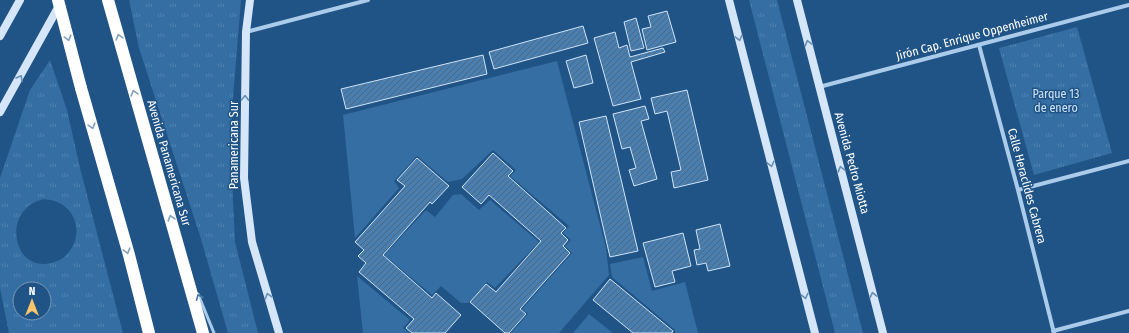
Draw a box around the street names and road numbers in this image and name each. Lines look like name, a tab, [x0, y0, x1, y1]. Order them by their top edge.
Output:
street label: Jirón Cap. Enrique Oppenheimer	[894, 9, 1050, 63]
street label: Avenida Panamericana Sur	[144, 98, 194, 228]
street label: Panamericana Sur	[227, 100, 241, 189]
street label: Avenida Pedro Miotta	[832, 111, 872, 216]
street label: Calle Heraclides Cabrera	[1005, 127, 1049, 245]

